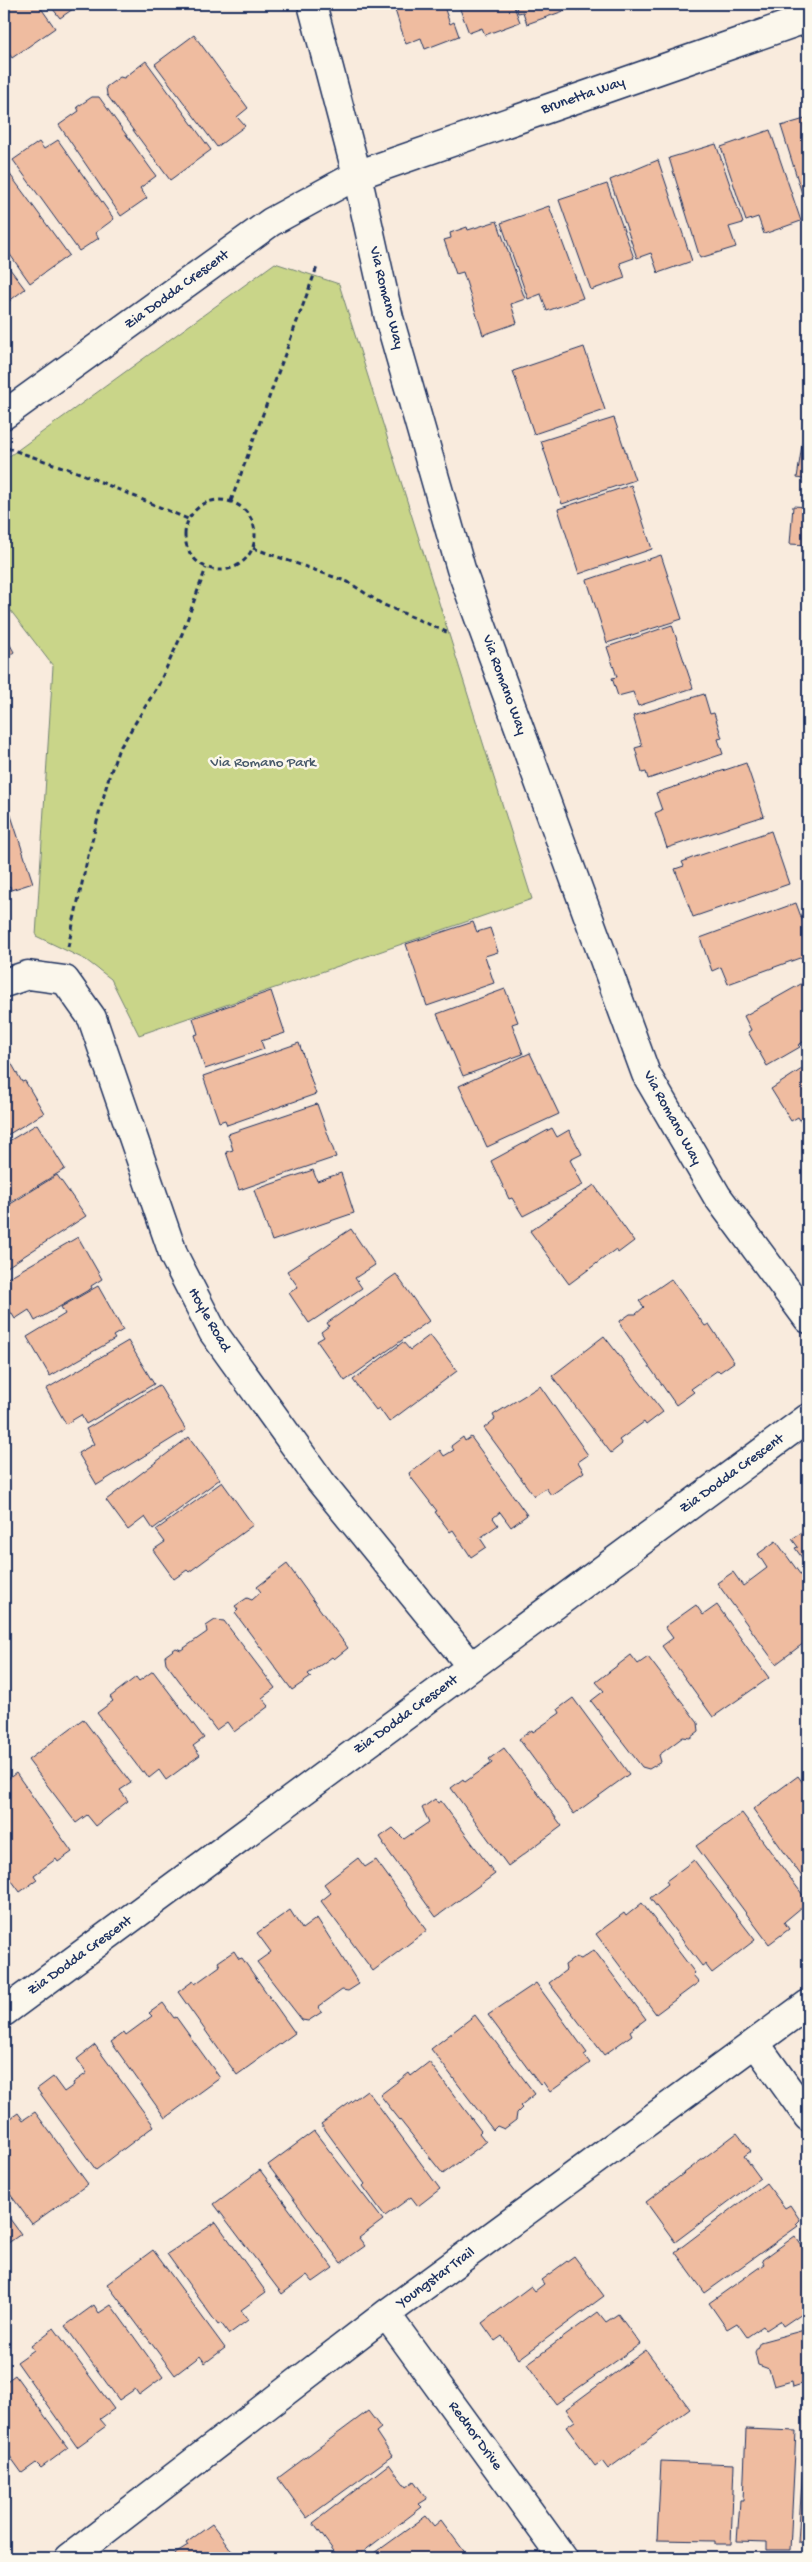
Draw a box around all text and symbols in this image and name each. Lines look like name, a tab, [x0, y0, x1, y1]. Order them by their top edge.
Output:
street label: Brunetta Way	[538, 73, 628, 119]
street label: Via Romano Way	[364, 244, 408, 352]
street label: Zia Dodda Crescent	[121, 245, 234, 334]
street label: Via Romano Way	[477, 632, 531, 738]
park label: Via Romano Park	[209, 754, 317, 772]
street label: Via Romano Way	[638, 1067, 706, 1169]
street label: Hoyle Road	[183, 1285, 235, 1356]
street label: Zia Dodda Crescent	[676, 1429, 789, 1518]
street label: Zia Dodda Crescent	[350, 1670, 463, 1759]
street label: Zia Dodda Crescent	[24, 1911, 137, 2000]
street label: Youngstar Trail	[392, 2244, 479, 2314]
street label: Rednor Drive	[444, 2398, 506, 2474]

